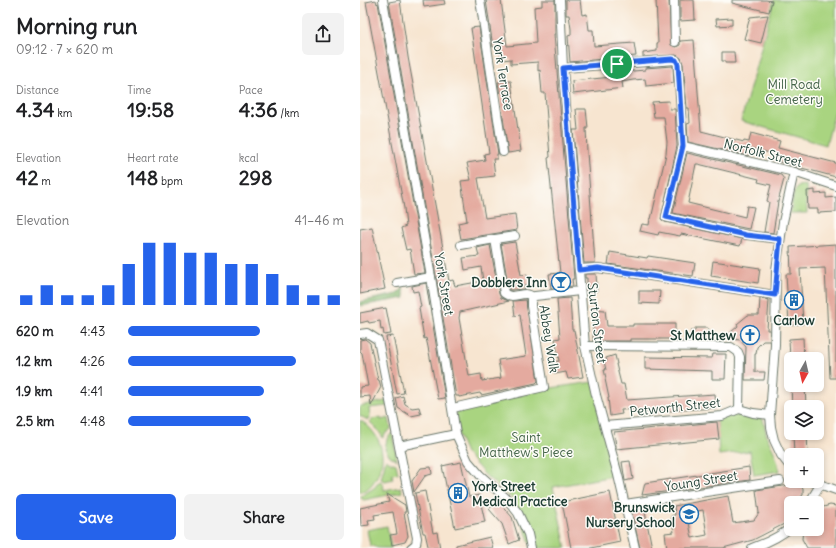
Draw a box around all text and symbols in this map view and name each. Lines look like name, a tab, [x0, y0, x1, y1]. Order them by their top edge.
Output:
text: Morning run	[16, 12, 138, 40]
button: share	[302, 13, 344, 55]
street label: York Terrace	[489, 37, 517, 111]
text: 09:12 · 7 × 620 m	[16, 41, 113, 58]
pin	[600, 47, 634, 81]
icon: arrive	[606, 53, 628, 75]
park label: Mill Road Cemetery	[765, 76, 823, 108]
text: Distance	[16, 83, 59, 97]
text: Time	[127, 83, 151, 97]
text: Pace	[239, 83, 263, 97]
text: 4.34	[16, 97, 55, 122]
text: 19:58	[127, 97, 174, 122]
text: 4:36	[239, 97, 278, 122]
text: km	[55, 106, 73, 120]
text: /km	[278, 106, 300, 120]
street label: Norfolk Street	[722, 135, 805, 171]
text: Elevation	[16, 151, 61, 165]
text: Heart rate	[127, 151, 178, 165]
text: kcal	[239, 151, 258, 165]
text: 42	[16, 165, 39, 190]
text: 148	[127, 165, 158, 190]
text: 298	[239, 165, 273, 190]
text: m	[39, 174, 51, 188]
text: bpm	[158, 174, 183, 188]
text: Elevation	[16, 212, 69, 229]
text: 41–46 m	[295, 212, 344, 229]
street label: York Street	[430, 251, 458, 317]
bar icon: Dobblers Inn	[550, 271, 572, 293]
place label: Dobblers Inn	[471, 274, 547, 291]
street label: Sturton Street	[584, 282, 610, 365]
building icon: Carlow	[783, 289, 805, 311]
street label: Abbey Walk	[535, 304, 563, 375]
place label: Carlow	[773, 312, 816, 329]
text: 620 m	[16, 323, 54, 340]
text: 4:43	[80, 323, 105, 340]
church icon: St Matthew	[739, 324, 761, 346]
place label: St Matthew	[670, 327, 737, 344]
north arrow	[784, 352, 824, 392]
map controls	[784, 352, 824, 536]
text: 1.2 km	[16, 353, 52, 370]
text: 4:26	[80, 353, 105, 370]
text: 1.9 km	[16, 383, 52, 400]
text: 4:41	[80, 383, 103, 400]
street label: Petworth Street	[629, 394, 722, 420]
button: layers	[784, 400, 824, 440]
text: 2.5 km	[16, 413, 54, 430]
text: 4:48	[80, 413, 105, 430]
park label: Saint Matthew's Piece	[479, 429, 573, 461]
button: +	[784, 448, 824, 488]
street label: Young Street	[663, 467, 739, 495]
place label: York Street Medical Practice	[471, 478, 568, 510]
building icon: York Street Medical Practice	[447, 482, 469, 504]
button: Save	[16, 494, 176, 540]
button: Share	[184, 494, 344, 540]
button: −	[784, 496, 824, 536]
place label: Brunswick Nursery School	[586, 499, 675, 531]
school or university icon: Brunswick Nursery School	[678, 503, 700, 525]

